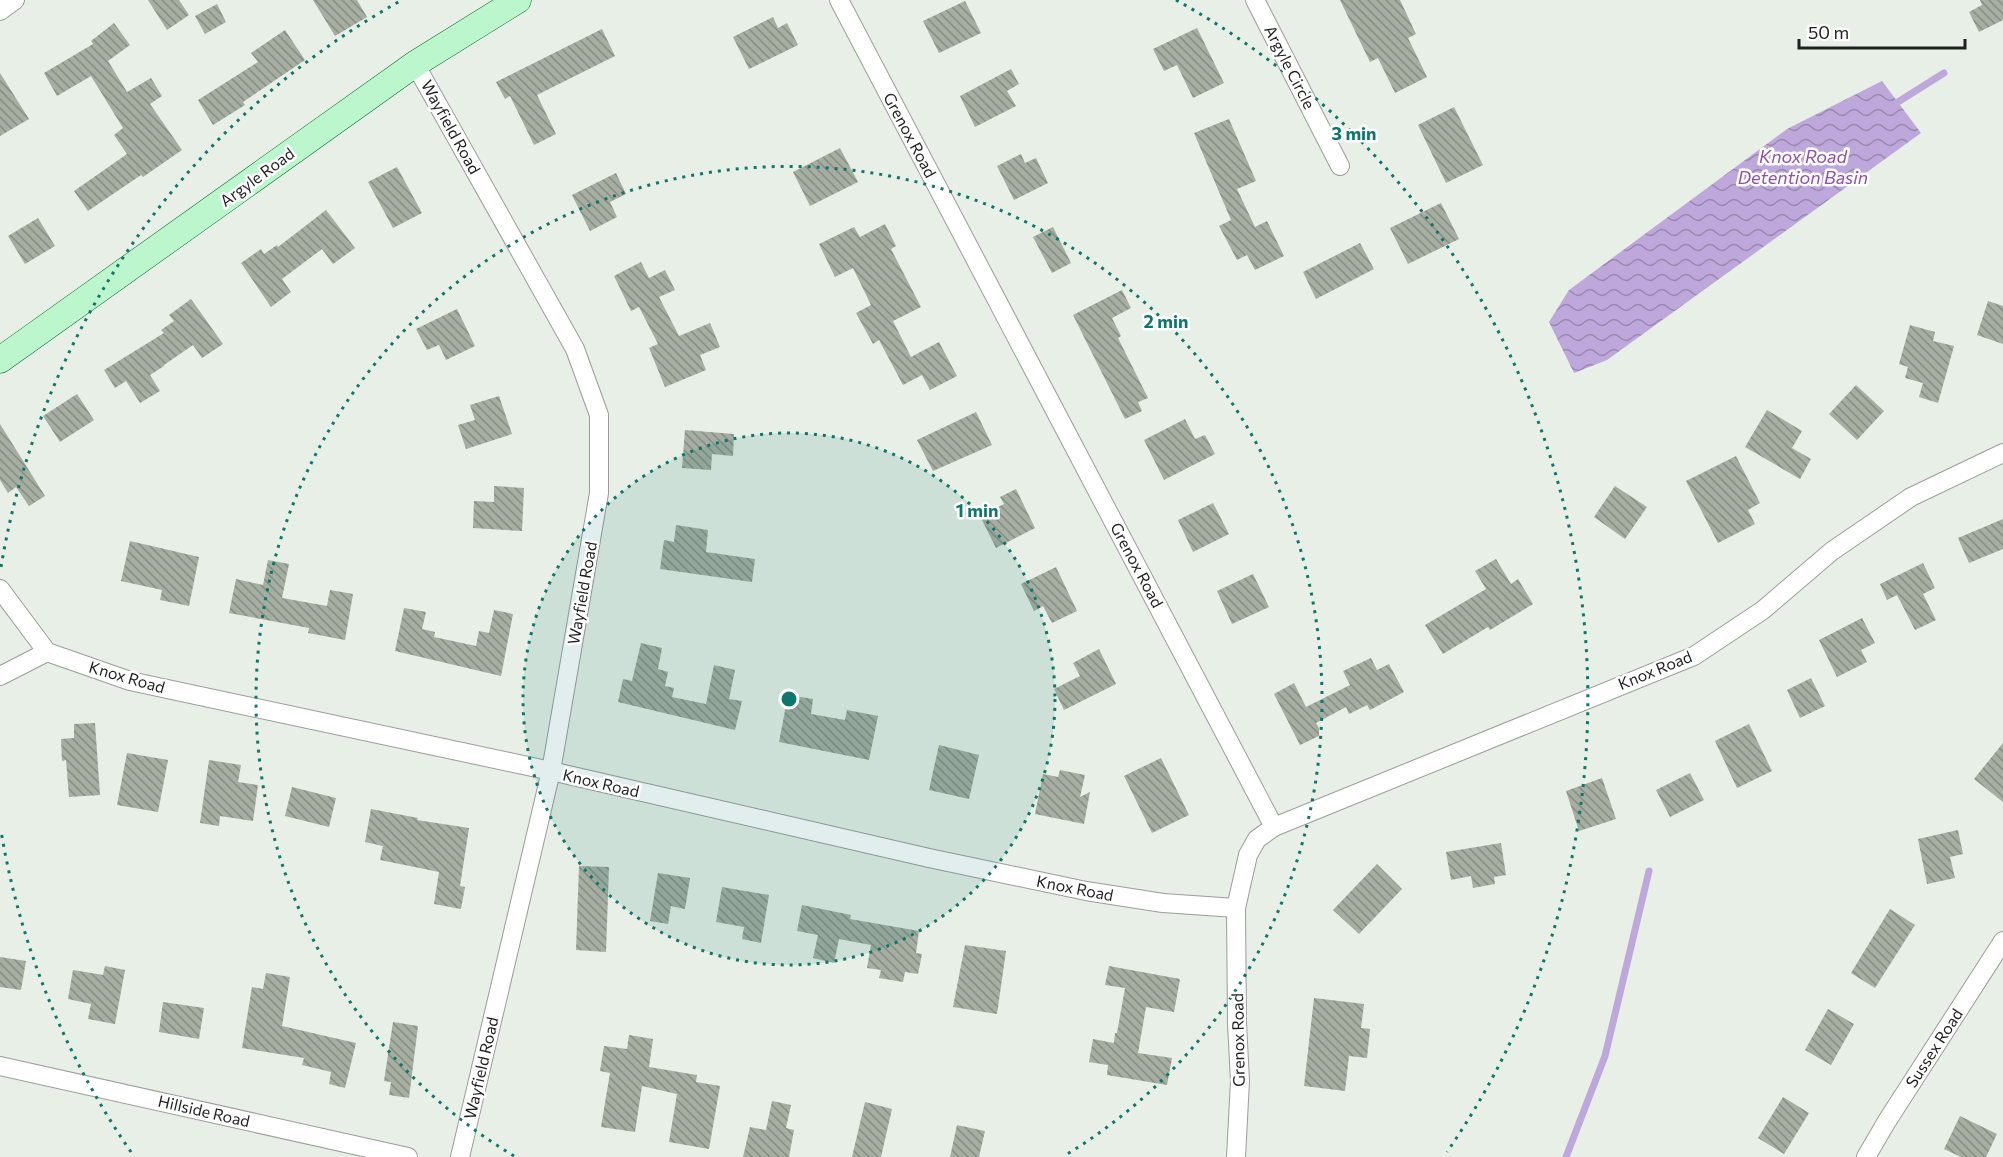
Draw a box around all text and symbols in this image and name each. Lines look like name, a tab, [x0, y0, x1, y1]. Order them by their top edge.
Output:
scale bar	[1799, 12, 1966, 50]
text: 50 m	[1808, 21, 1849, 43]
street label: Argyle Circle	[1261, 22, 1320, 112]
street label: Wayfield Road	[418, 76, 485, 177]
street label: Grenox Road	[880, 89, 941, 181]
text: 3 min	[1331, 122, 1377, 144]
street label: Argyle Road	[216, 143, 298, 210]
water label: Knox Road Detention Basin	[1738, 145, 1868, 188]
text: 2 min	[1144, 310, 1188, 332]
text: 1 min	[956, 499, 998, 521]
street label: Grenox Road	[1107, 519, 1168, 611]
street label: Wayfield Road	[563, 540, 600, 646]
street label: Knox Road	[1615, 646, 1695, 693]
street label: Knox Road	[87, 657, 167, 696]
centre of rings	[779, 689, 799, 709]
street label: Knox Road	[561, 764, 641, 801]
street label: Knox Road	[1035, 871, 1115, 904]
street label: Grenox Road	[1227, 993, 1248, 1087]
street label: Sussex Road	[1901, 1005, 1966, 1091]
street label: Wayfield Road	[459, 1015, 502, 1121]
street label: Hillside Road	[156, 1091, 252, 1130]

